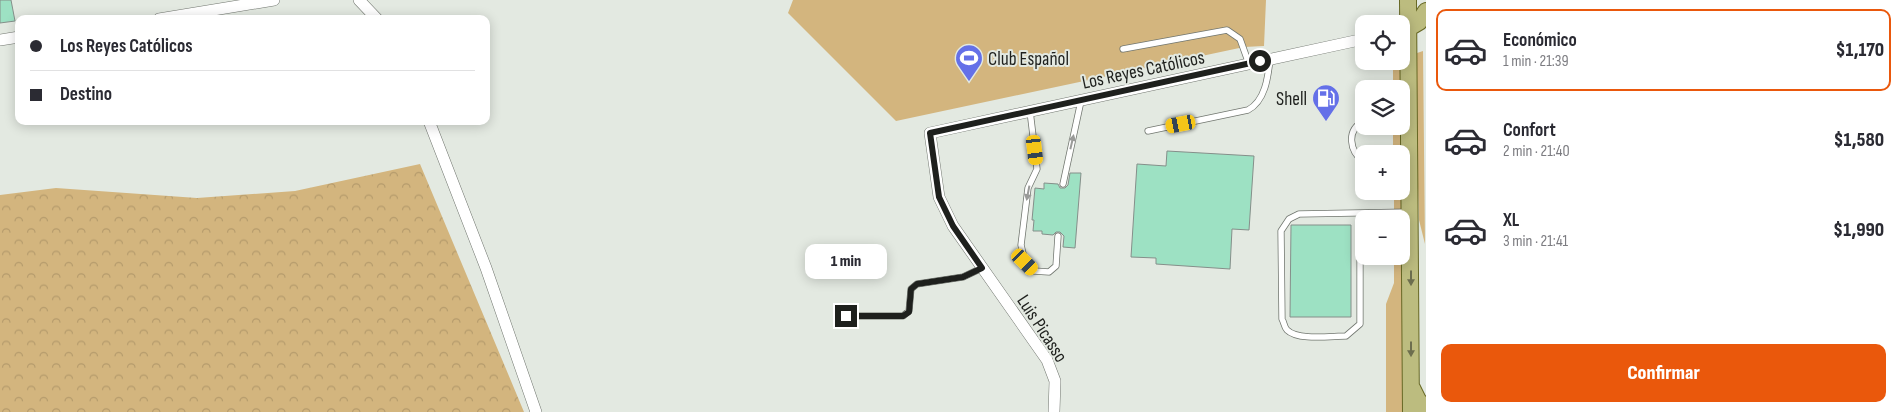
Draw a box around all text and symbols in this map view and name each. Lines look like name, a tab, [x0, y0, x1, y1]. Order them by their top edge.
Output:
map controls	[1355, 15, 1410, 265]
button: locate	[1355, 15, 1410, 70]
icon: car	[1443, 28, 1488, 73]
text: Económico	[1503, 29, 1577, 52]
text: Los Reyes Católicos	[60, 35, 192, 58]
text: $1,170	[1836, 39, 1884, 62]
sports icon: Club Español	[954, 43, 984, 82]
street label: Los Reyes Católicos	[1080, 46, 1207, 95]
place label: Club Español	[988, 48, 1069, 71]
route start	[1249, 50, 1271, 72]
text: 1 min · 21:39	[1503, 52, 1569, 71]
button: layers	[1355, 80, 1410, 135]
text: Destino	[60, 83, 112, 106]
fuel station icon: Shell	[1311, 83, 1341, 122]
place label: Shell	[1276, 88, 1307, 111]
car	[1164, 114, 1197, 134]
icon: car	[1443, 118, 1488, 163]
text: Confort	[1503, 119, 1556, 142]
text: $1,580	[1834, 129, 1884, 152]
car	[1025, 134, 1044, 166]
one-way arrow	[1068, 134, 1076, 150]
text: 2 min · 21:40	[1503, 142, 1570, 161]
button: +	[1355, 145, 1410, 200]
one-way arrow	[1024, 185, 1032, 201]
icon: car	[1443, 208, 1488, 253]
text: XL	[1503, 209, 1519, 232]
button: −	[1355, 210, 1410, 265]
text: $1,990	[1833, 219, 1884, 242]
text: 3 min · 21:41	[1503, 232, 1568, 251]
callout: 1 min	[805, 244, 887, 278]
car	[1009, 246, 1040, 278]
text: 1 min	[831, 252, 861, 271]
one-way arrow	[1407, 270, 1415, 286]
street label: Luis Picasso	[1011, 291, 1072, 367]
route end	[835, 305, 857, 327]
one-way arrow	[1407, 341, 1415, 357]
button: Confirmar	[1441, 344, 1886, 402]

